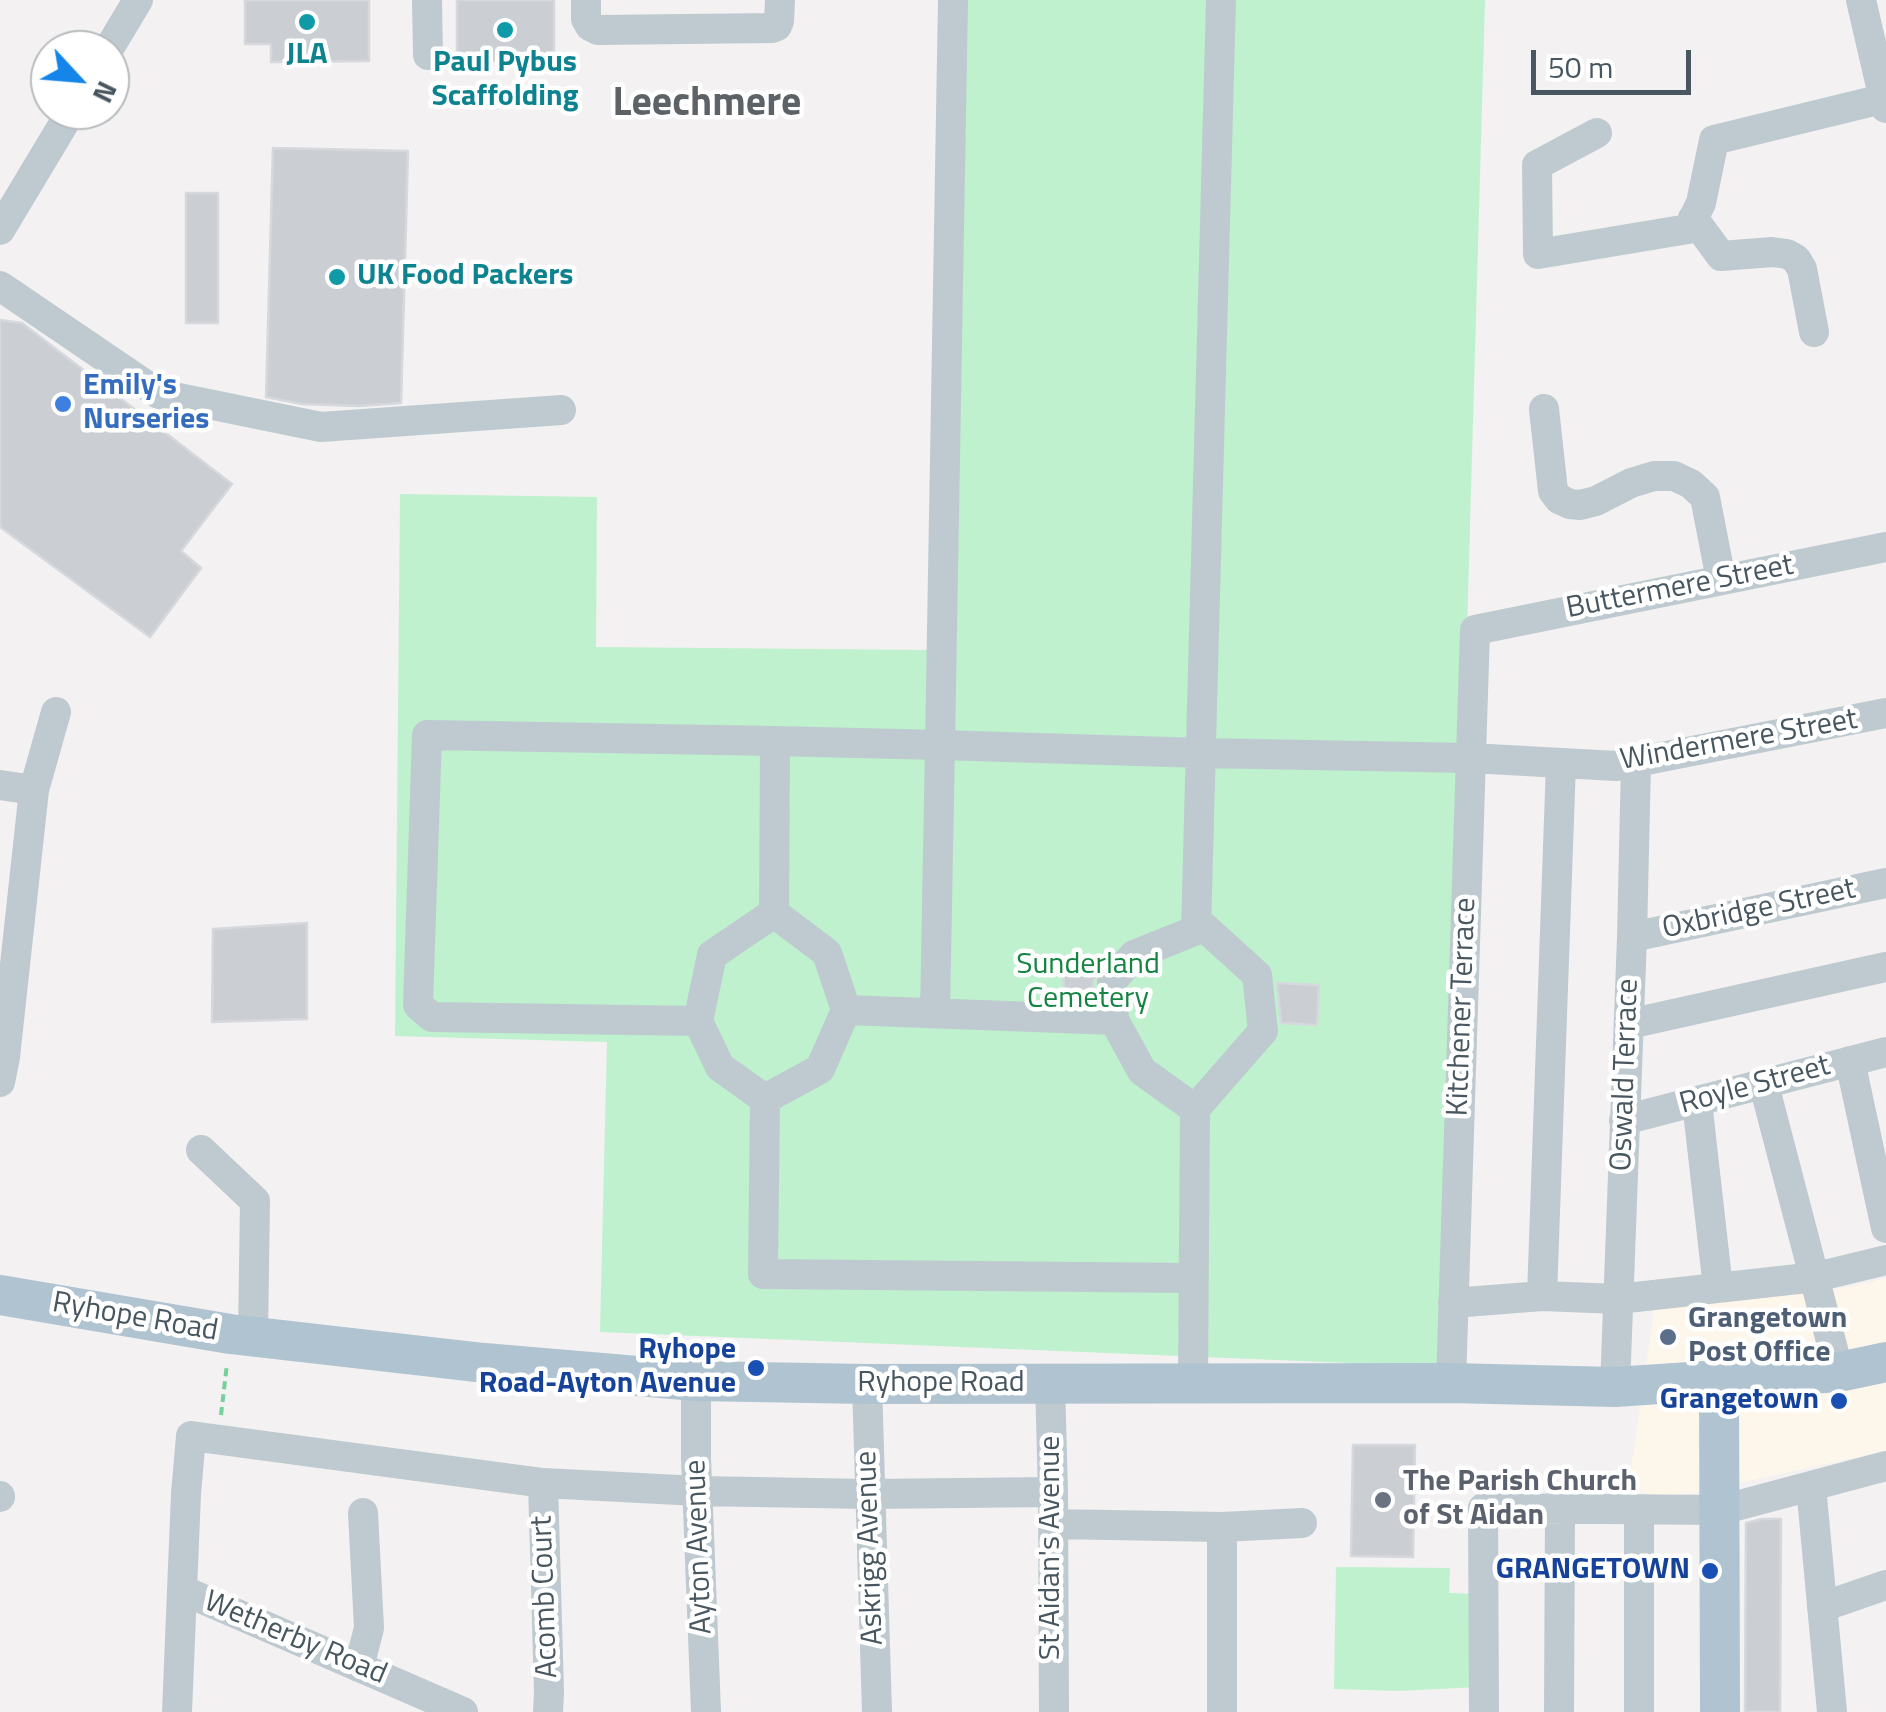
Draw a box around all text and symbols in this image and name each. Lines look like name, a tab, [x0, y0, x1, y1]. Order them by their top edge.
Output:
marker: JLA	[296, 11, 318, 33]
marker: Paul Pybus Scaffolding	[494, 19, 516, 41]
north arrow	[30, 30, 130, 130]
scale bar	[1536, 30, 1696, 92]
place label: JLA	[286, 38, 328, 74]
text: 50 m	[1548, 44, 1613, 90]
place label: Paul Pybus Scaffolding	[431, 46, 579, 116]
text: N	[82, 74, 129, 111]
district label: Leechmere	[613, 81, 801, 129]
place label: UK Food Packers	[357, 259, 573, 295]
marker: UK Food Packers	[326, 266, 348, 288]
place label: Emily's Nurseries	[83, 369, 209, 440]
marker: Emily's Nurseries	[52, 393, 74, 415]
street label: Buttermere Street	[1563, 548, 1797, 628]
street label: Windermere Street	[1618, 702, 1860, 780]
street label: Oxbridge Street	[1659, 872, 1859, 948]
street label: Kitchener Terrace	[1441, 897, 1485, 1117]
park label: Sunderland Cemetery	[1016, 948, 1160, 1018]
street label: Oswald Terrace	[1605, 978, 1647, 1172]
street label: Royle Street	[1676, 1049, 1834, 1123]
street label: Ryhope Road	[49, 1286, 221, 1350]
place label: Grangetown Post Office	[1688, 1302, 1847, 1372]
marker: Grangetown Post Office	[1657, 1326, 1679, 1348]
place label: Ryhope Road-Ayton Avenue	[479, 1333, 736, 1404]
marker: Ryhope Road-Ayton Avenue	[745, 1357, 767, 1379]
street label: Ryhope Road	[857, 1366, 1025, 1402]
place label: Grangetown	[1660, 1383, 1819, 1419]
marker: Grangetown	[1828, 1390, 1850, 1412]
street label: St Aidan's Avenue	[1034, 1436, 1070, 1660]
street label: Askrigg Avenue	[850, 1450, 892, 1646]
street label: Ayton Avenue	[679, 1459, 721, 1635]
place label: The Parish Church of St Aidan	[1403, 1465, 1637, 1536]
marker: The Parish Church of St Aidan	[1372, 1489, 1394, 1511]
street label: Acomb Court	[525, 1515, 567, 1679]
place label: GRANGETOWN	[1496, 1553, 1690, 1589]
marker: GRANGETOWN	[1699, 1560, 1721, 1582]
street label: Wetherby Road	[198, 1584, 392, 1694]

